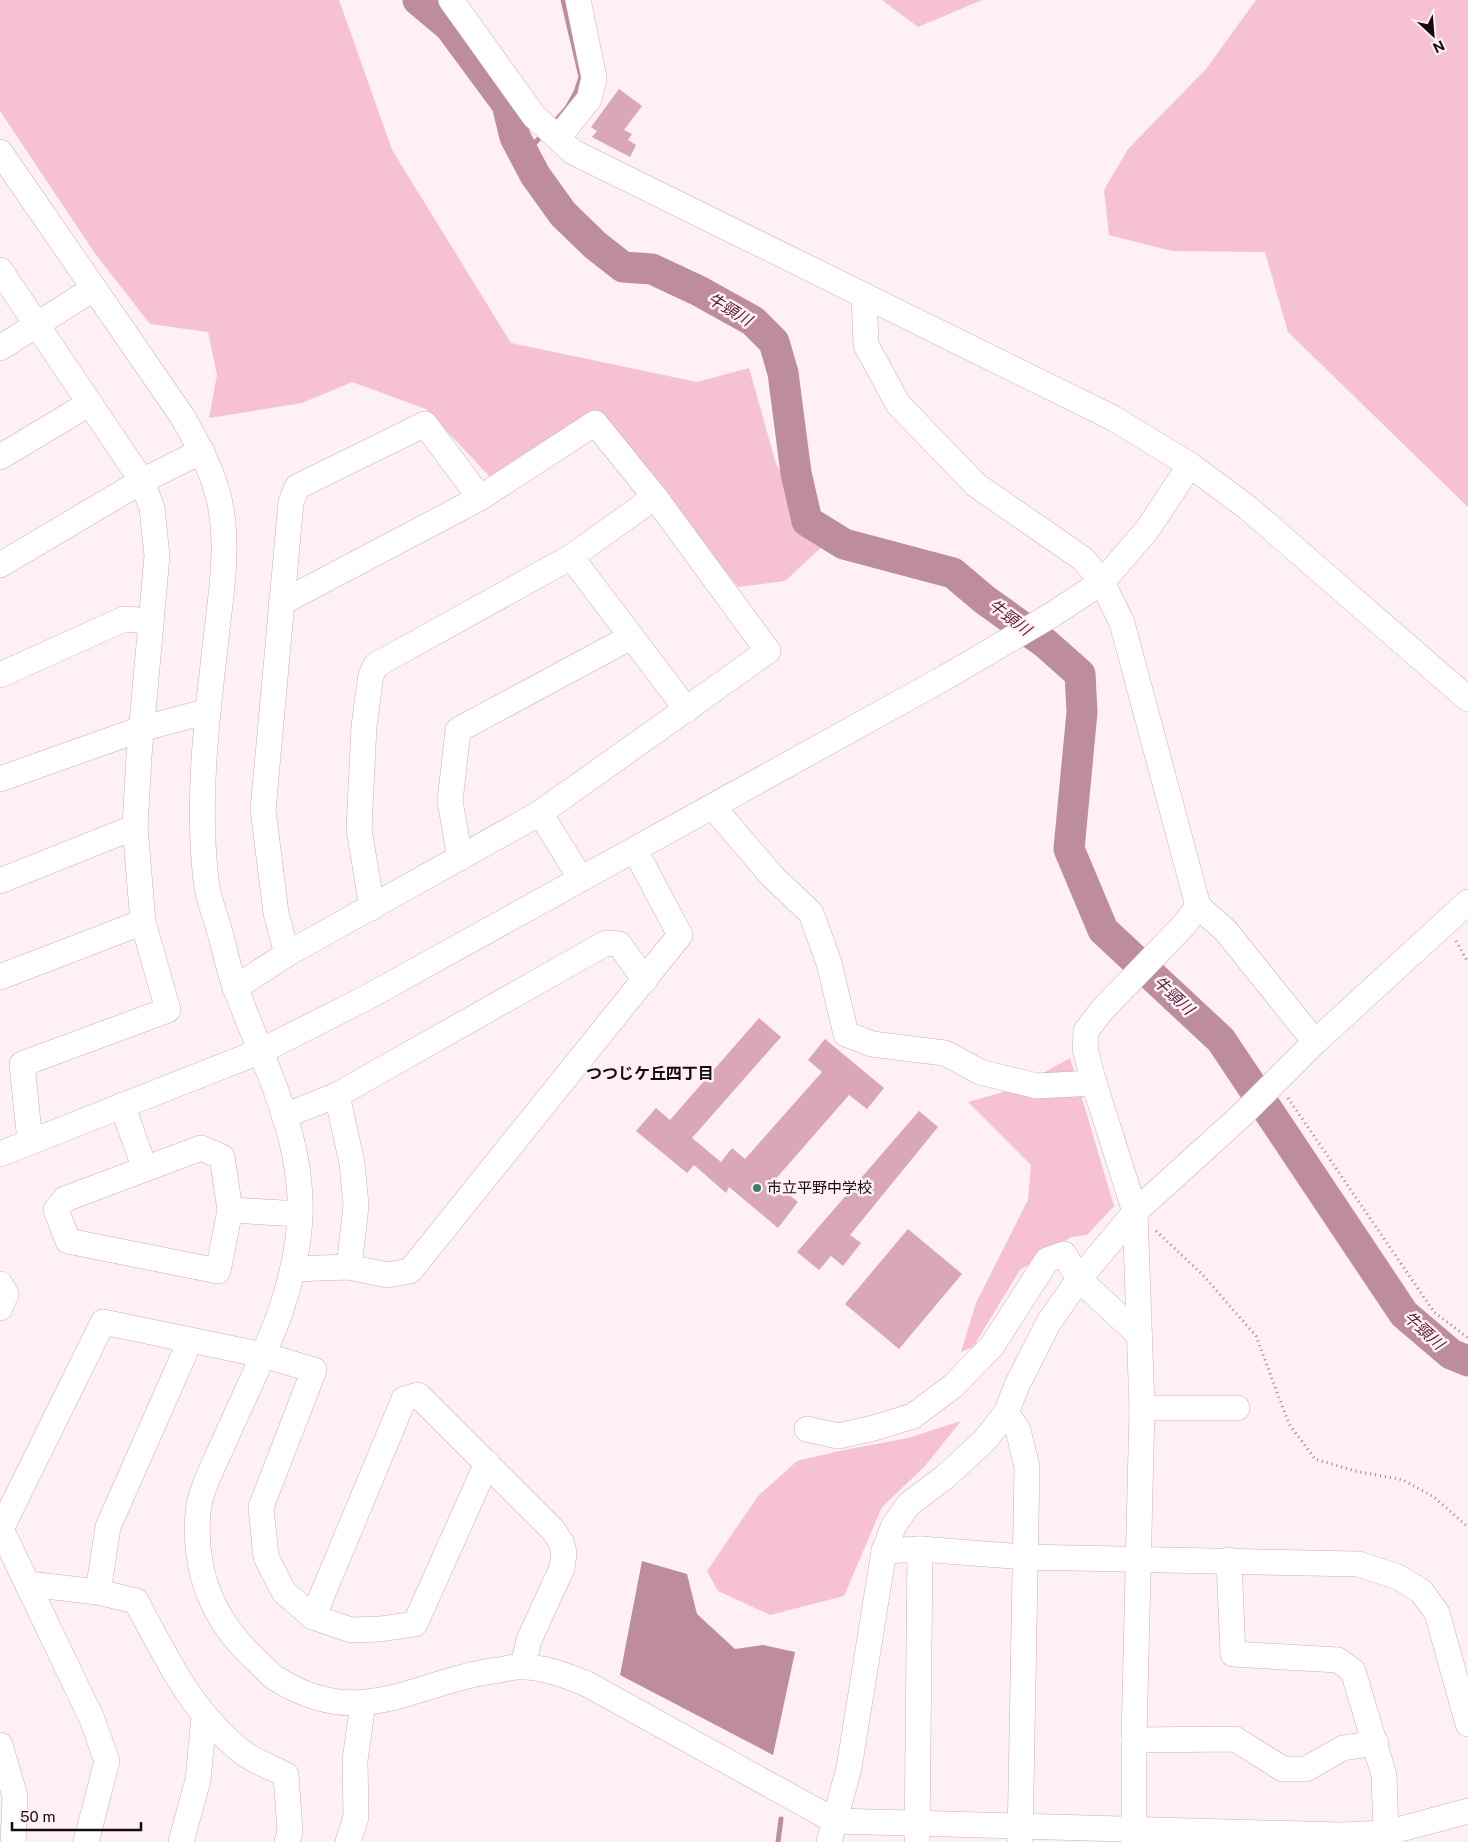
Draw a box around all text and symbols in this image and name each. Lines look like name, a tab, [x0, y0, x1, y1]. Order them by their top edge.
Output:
north arrow	[1408, 10, 1458, 60]
text: N	[1430, 37, 1447, 56]
water label: 牛頸川	[704, 289, 757, 331]
water label: 牛頸川	[985, 595, 1036, 641]
water label: 牛頸川	[1150, 972, 1199, 1020]
district label: つつじケ丘四丁目	[586, 1064, 714, 1083]
place label: 市立平野中学校	[767, 1179, 872, 1196]
marker: 市立平野中学校	[751, 1182, 763, 1194]
water label: 牛頸川	[1399, 1307, 1449, 1355]
scale bar	[12, 1800, 141, 1832]
text: 50 m	[20, 1808, 55, 1825]

